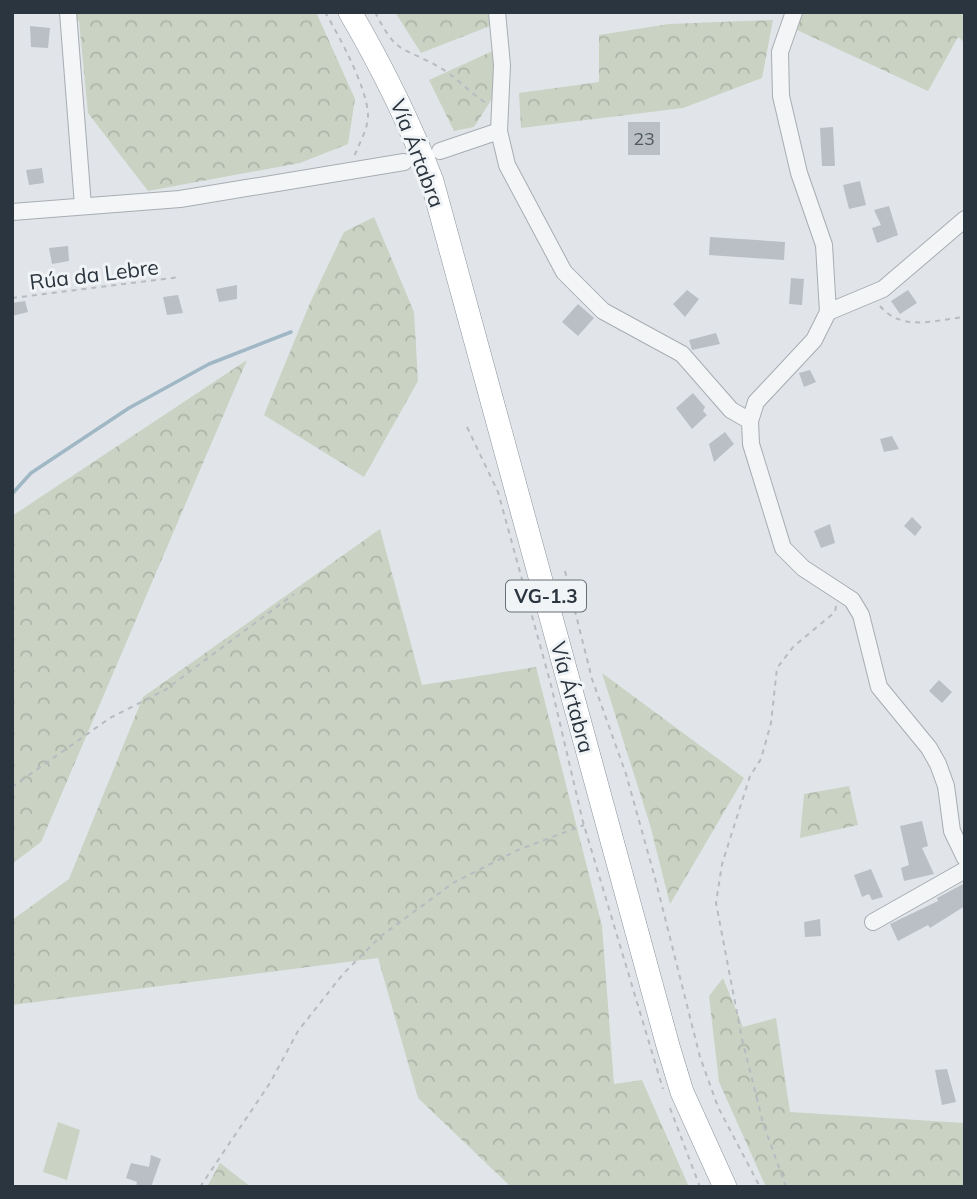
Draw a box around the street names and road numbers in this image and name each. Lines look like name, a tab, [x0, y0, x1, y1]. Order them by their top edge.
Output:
street label: Vía Ártabra	[385, 95, 451, 211]
street label: Rúa da Lebre	[28, 253, 160, 295]
road number: VG-1.3	[506, 580, 586, 611]
street label: Vía Ártabra	[546, 639, 600, 755]

